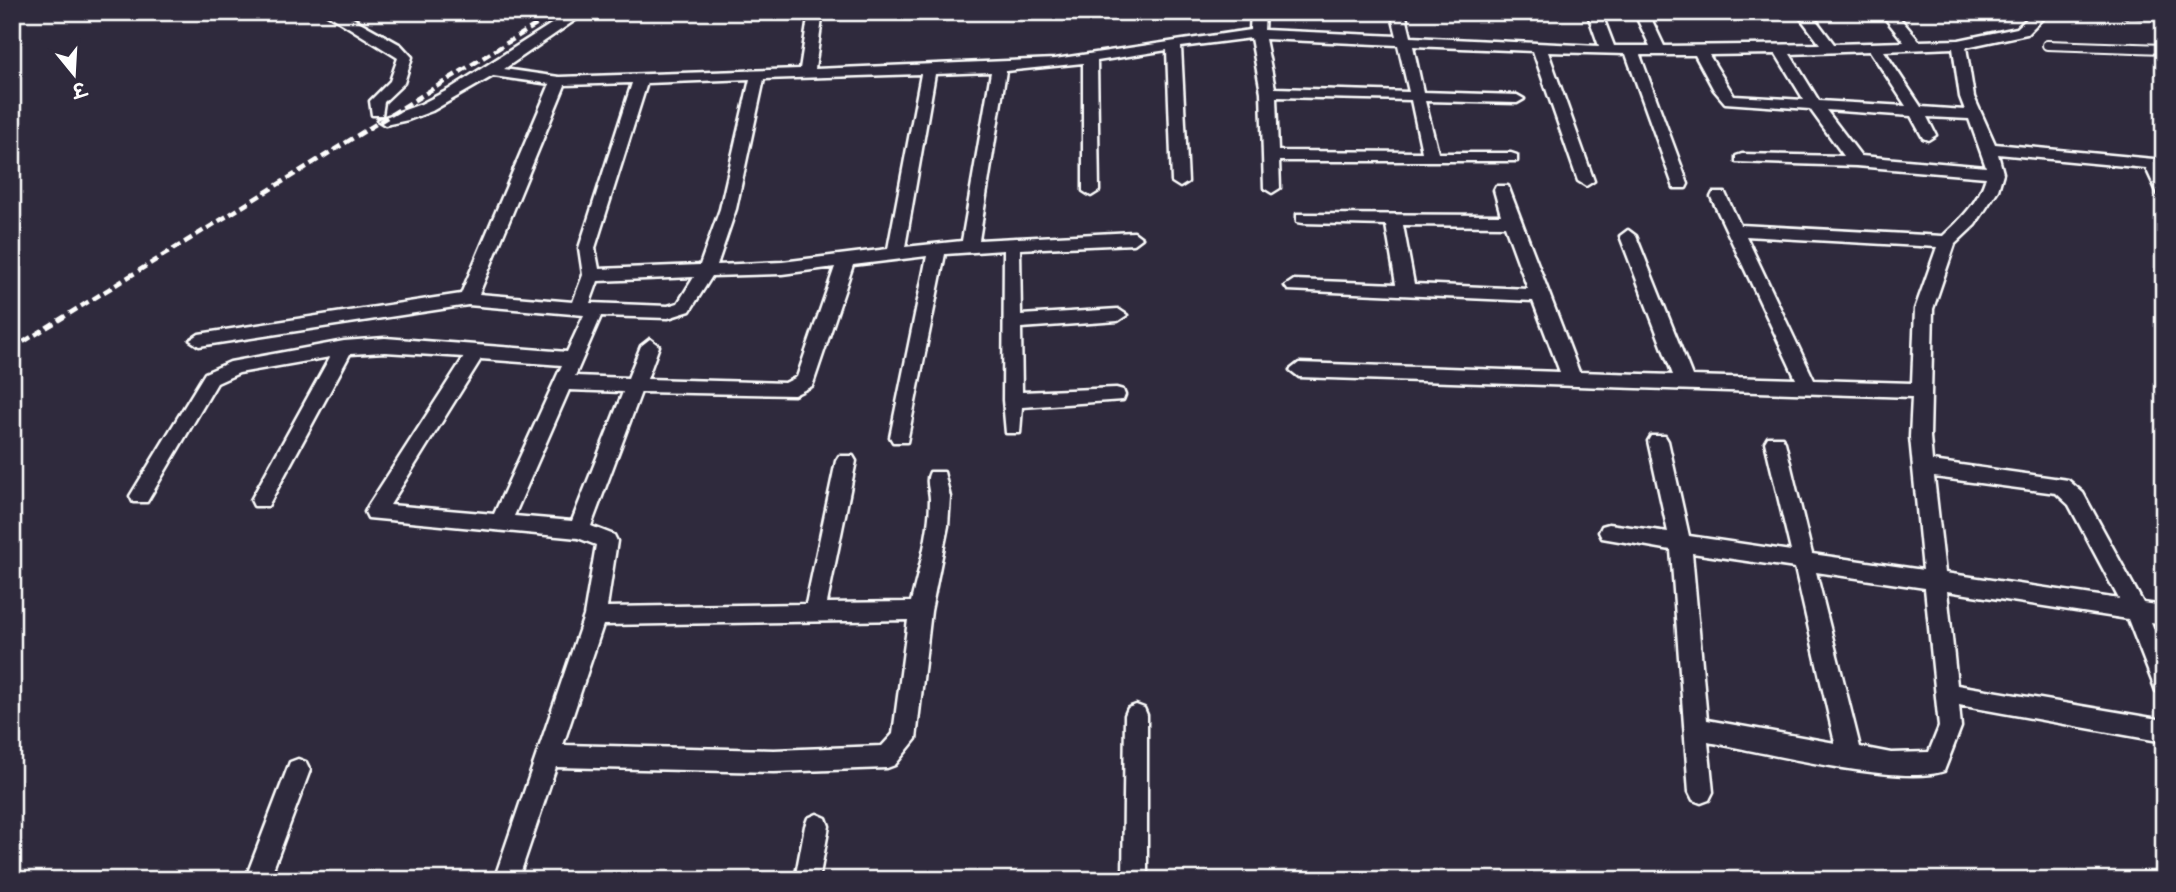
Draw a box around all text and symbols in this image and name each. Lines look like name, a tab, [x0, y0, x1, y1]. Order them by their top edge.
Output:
north arrow	[38, 38, 108, 108]
text: उ	[67, 75, 91, 103]

